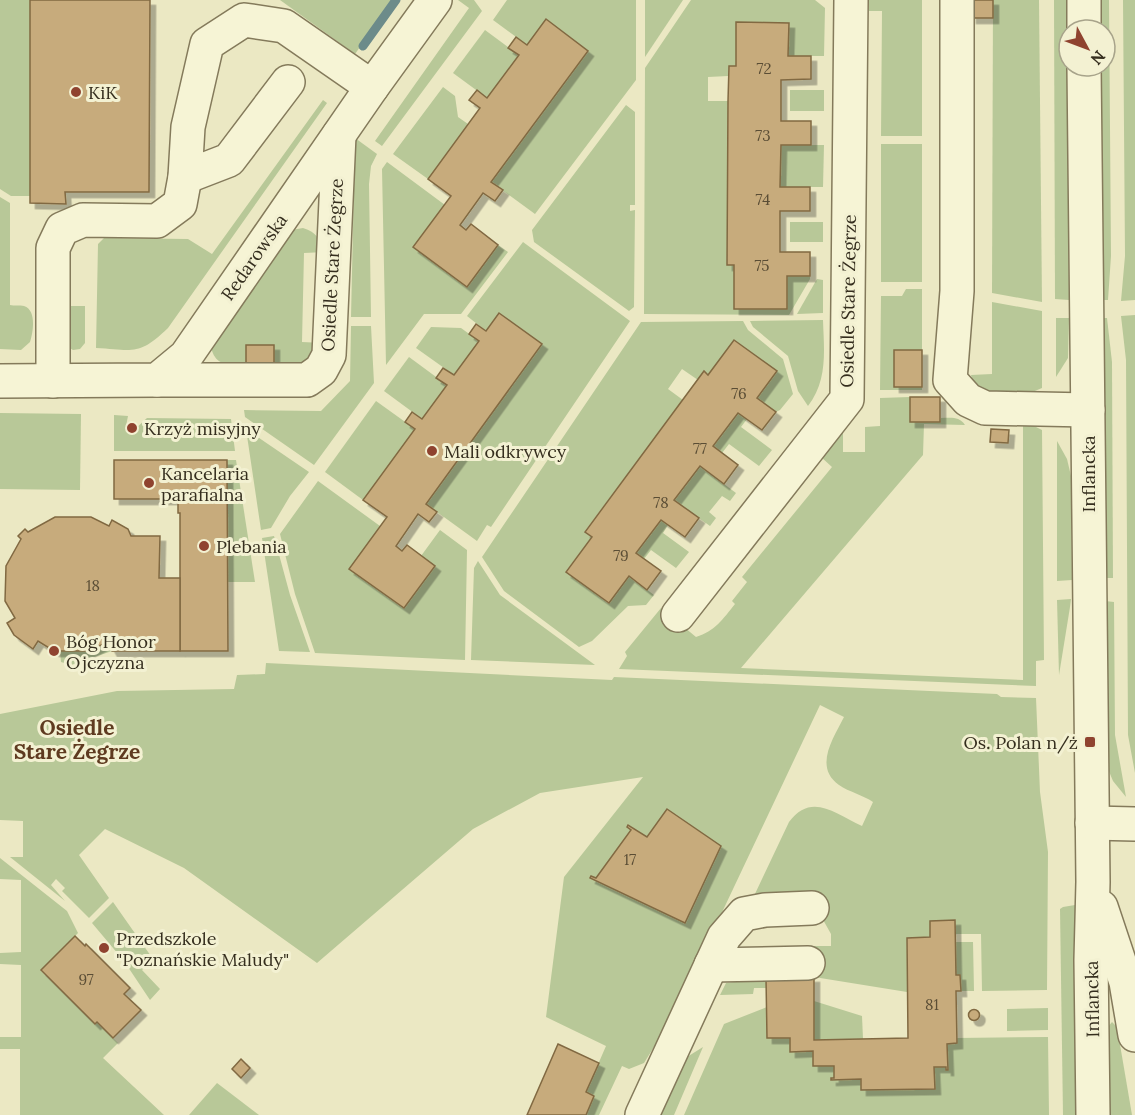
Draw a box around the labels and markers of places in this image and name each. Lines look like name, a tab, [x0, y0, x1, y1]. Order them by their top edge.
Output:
place label: KiK	[88, 81, 118, 104]
marker: KiK	[69, 85, 83, 99]
place label: Krzyż misyjny	[144, 417, 261, 440]
marker: Krzyż misyjny	[125, 421, 139, 435]
place label: Mali odkrywcy	[444, 440, 567, 463]
marker: Mali odkrywcy	[425, 444, 439, 458]
place label: Kancelaria parafialna	[161, 462, 249, 506]
marker: Kancelaria parafialna	[142, 476, 156, 490]
place label: Plebania	[216, 535, 287, 558]
marker: Plebania	[197, 539, 211, 553]
place label: Bóg Honor Ojczyzna	[66, 630, 156, 674]
marker: Bóg Honor Ojczyzna	[47, 644, 61, 658]
place label: Os. Polan n/ż	[963, 731, 1078, 754]
marker: Os. Polan n/ż	[1083, 735, 1097, 749]
place label: Przedszkole "Poznańskie Maludy"	[116, 927, 289, 971]
marker: Przedszkole "Poznańskie Maludy"	[97, 941, 111, 955]

